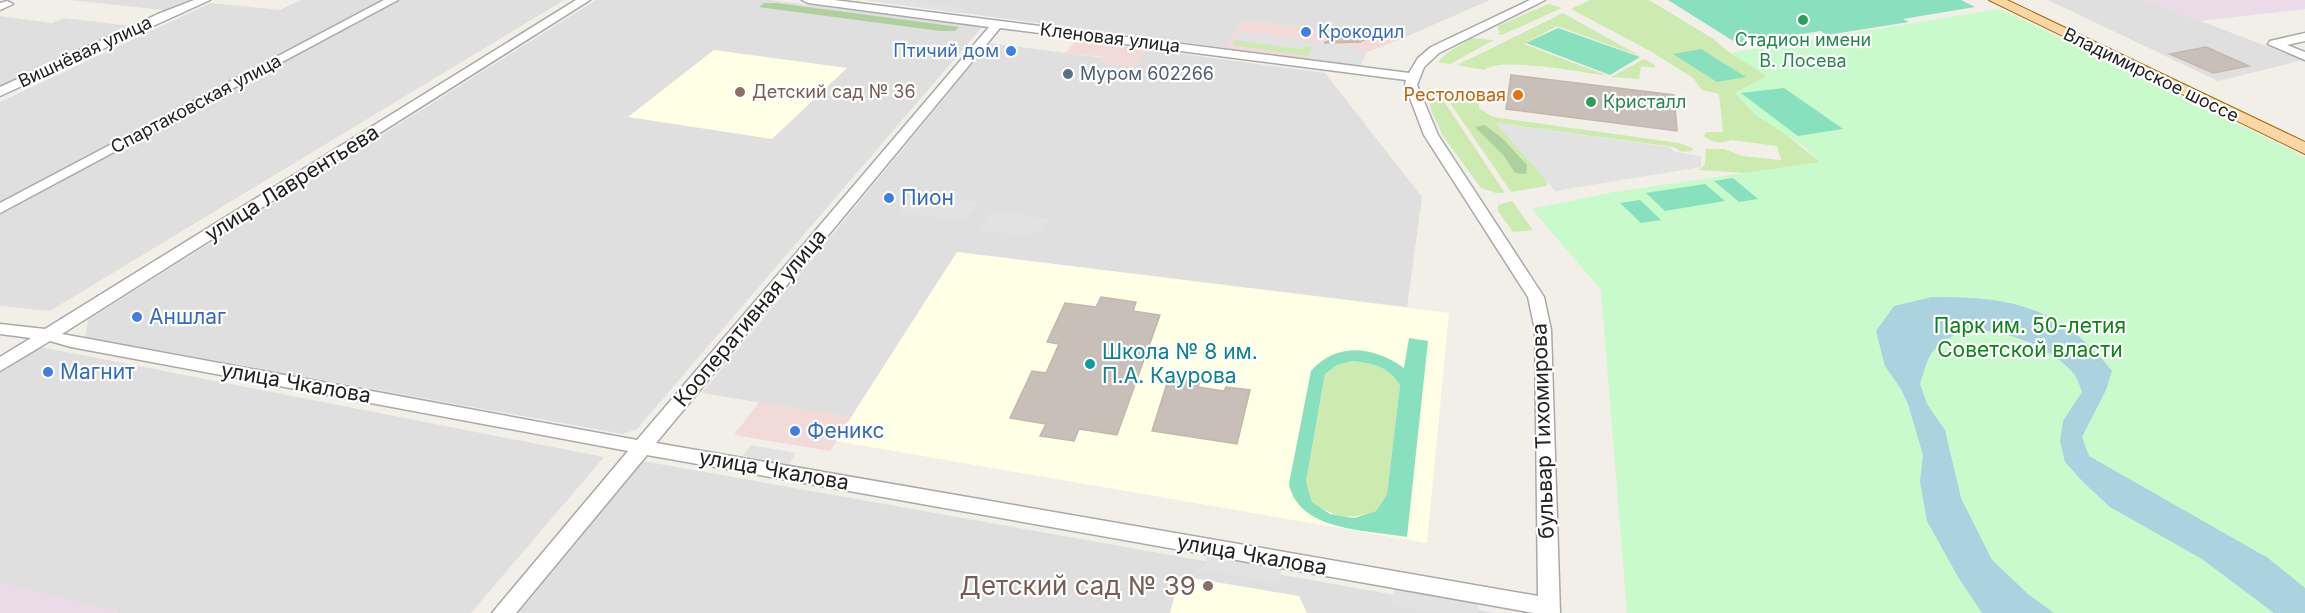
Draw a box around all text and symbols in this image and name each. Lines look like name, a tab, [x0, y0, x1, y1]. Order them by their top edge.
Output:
street label: Вишнёвая улица	[15, 11, 155, 92]
marker: Стадион имени В. Лосева	[1796, 13, 1810, 27]
street label: Кленовая улица	[1039, 18, 1181, 57]
place label: Крокодил	[1318, 21, 1404, 42]
street label: Владимирское шоссе	[2060, 23, 2242, 126]
marker: Крокодил	[1299, 25, 1313, 39]
place label: Стадион имени В. Лосева	[1735, 29, 1871, 71]
place label: Птичий дом	[893, 40, 999, 61]
marker: Птичий дом	[1004, 44, 1018, 58]
street label: Спартаковская улица	[107, 50, 285, 157]
place label: Муром 602266	[1080, 63, 1214, 84]
marker: Муром 602266	[1061, 67, 1075, 81]
place label: Детский сад № 36	[752, 81, 916, 102]
place label: Рестоловая	[1404, 84, 1506, 105]
marker: Детский сад № 36	[733, 85, 747, 99]
marker: Рестоловая	[1511, 88, 1525, 102]
place label: Кристалл	[1603, 91, 1686, 112]
marker: Кристалл	[1584, 95, 1598, 109]
street label: улица Лаврентьева	[200, 119, 383, 246]
place label: Пион	[901, 185, 954, 210]
marker: Пион	[882, 191, 896, 205]
street label: Кооперативная улица	[668, 224, 831, 411]
place label: Аншлаг	[149, 304, 226, 329]
marker: Аншлаг	[130, 310, 144, 324]
park label: Парк им. 50-летия Советской власти	[1934, 313, 2126, 362]
street label: бульвар Тихомирова	[1526, 323, 1559, 539]
place label: Школа № 8 им. П.А. Каурова	[1102, 339, 1258, 388]
street label: улица Чкалова	[219, 357, 373, 408]
marker: Школа № 8 им. П.А. Каурова	[1083, 357, 1097, 371]
place label: Магнит	[60, 359, 135, 384]
marker: Магнит	[41, 365, 55, 379]
place label: Феникс	[807, 418, 884, 443]
marker: Феникс	[788, 424, 802, 438]
street label: улица Чкалова	[697, 444, 851, 495]
street label: улица Чкалова	[1175, 529, 1329, 580]
place label: Детский сад № 39	[960, 570, 1196, 601]
marker: Детский сад № 39	[1201, 579, 1215, 593]

